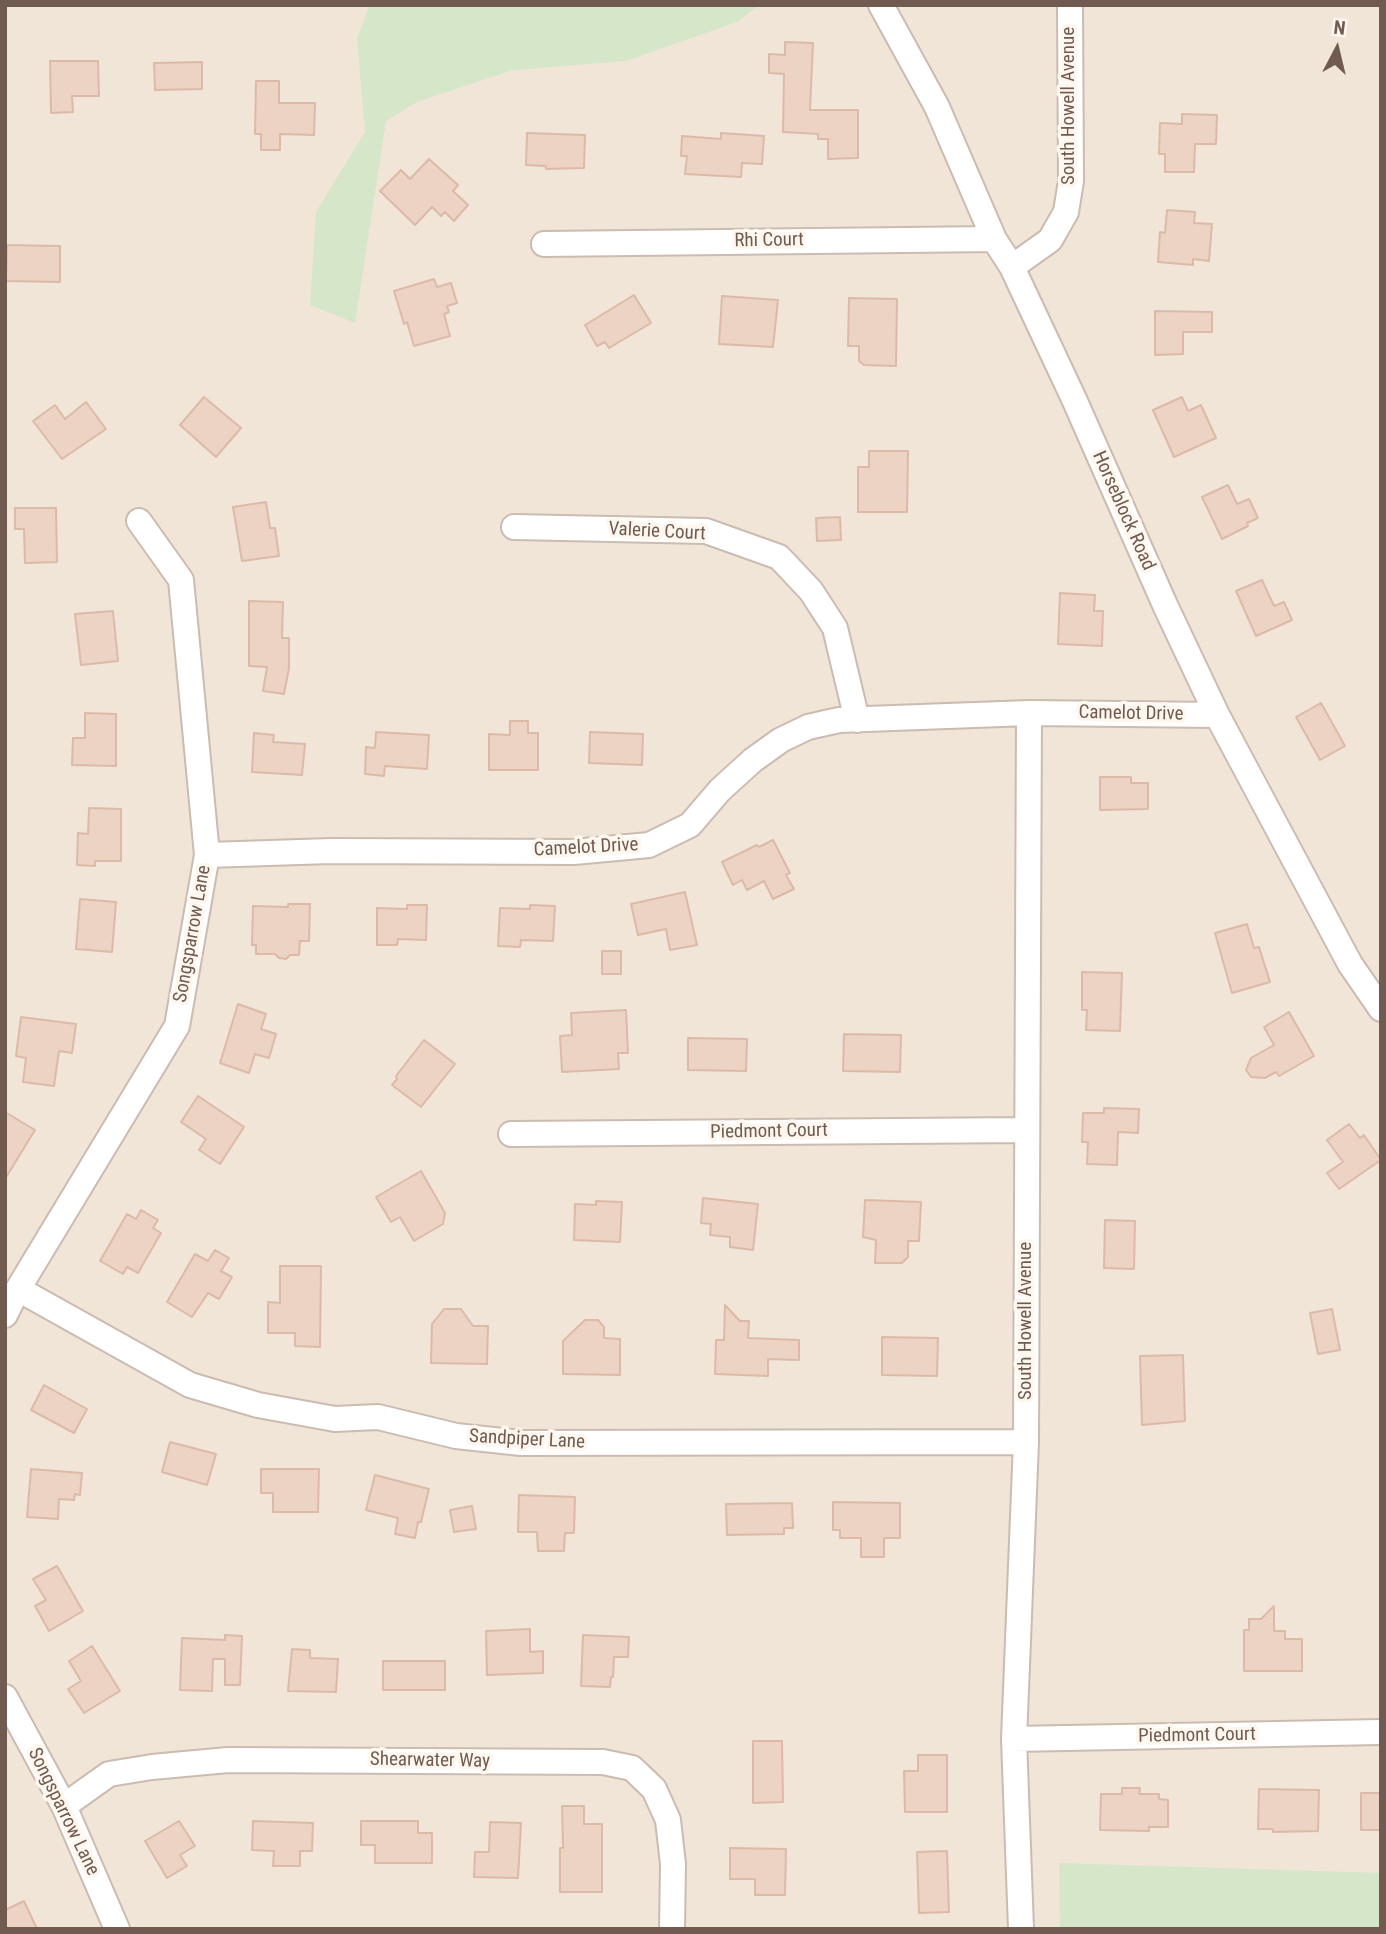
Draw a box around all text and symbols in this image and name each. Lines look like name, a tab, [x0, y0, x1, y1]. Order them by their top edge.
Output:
north arrow	[1302, 14, 1372, 84]
text: N	[1332, 16, 1347, 40]
street label: South Howell Avenue	[1058, 27, 1080, 185]
street label: Rhi Court	[734, 229, 804, 253]
street label: Horseblock Road	[1087, 448, 1159, 574]
street label: Valerie Court	[608, 518, 706, 546]
street label: Camelot Drive	[1078, 702, 1184, 726]
street label: Camelot Drive	[533, 834, 639, 862]
street label: Songsparrow Lane	[170, 864, 216, 1004]
street label: Piedmont Court	[710, 1120, 828, 1144]
street label: South Howell Avenue	[1015, 1242, 1037, 1400]
street label: Sandpiper Lane	[468, 1426, 586, 1454]
street label: Piedmont Court	[1138, 1724, 1256, 1748]
street label: Songsparrow Lane	[22, 1745, 104, 1879]
street label: Shearwater Way	[370, 1749, 490, 1773]

